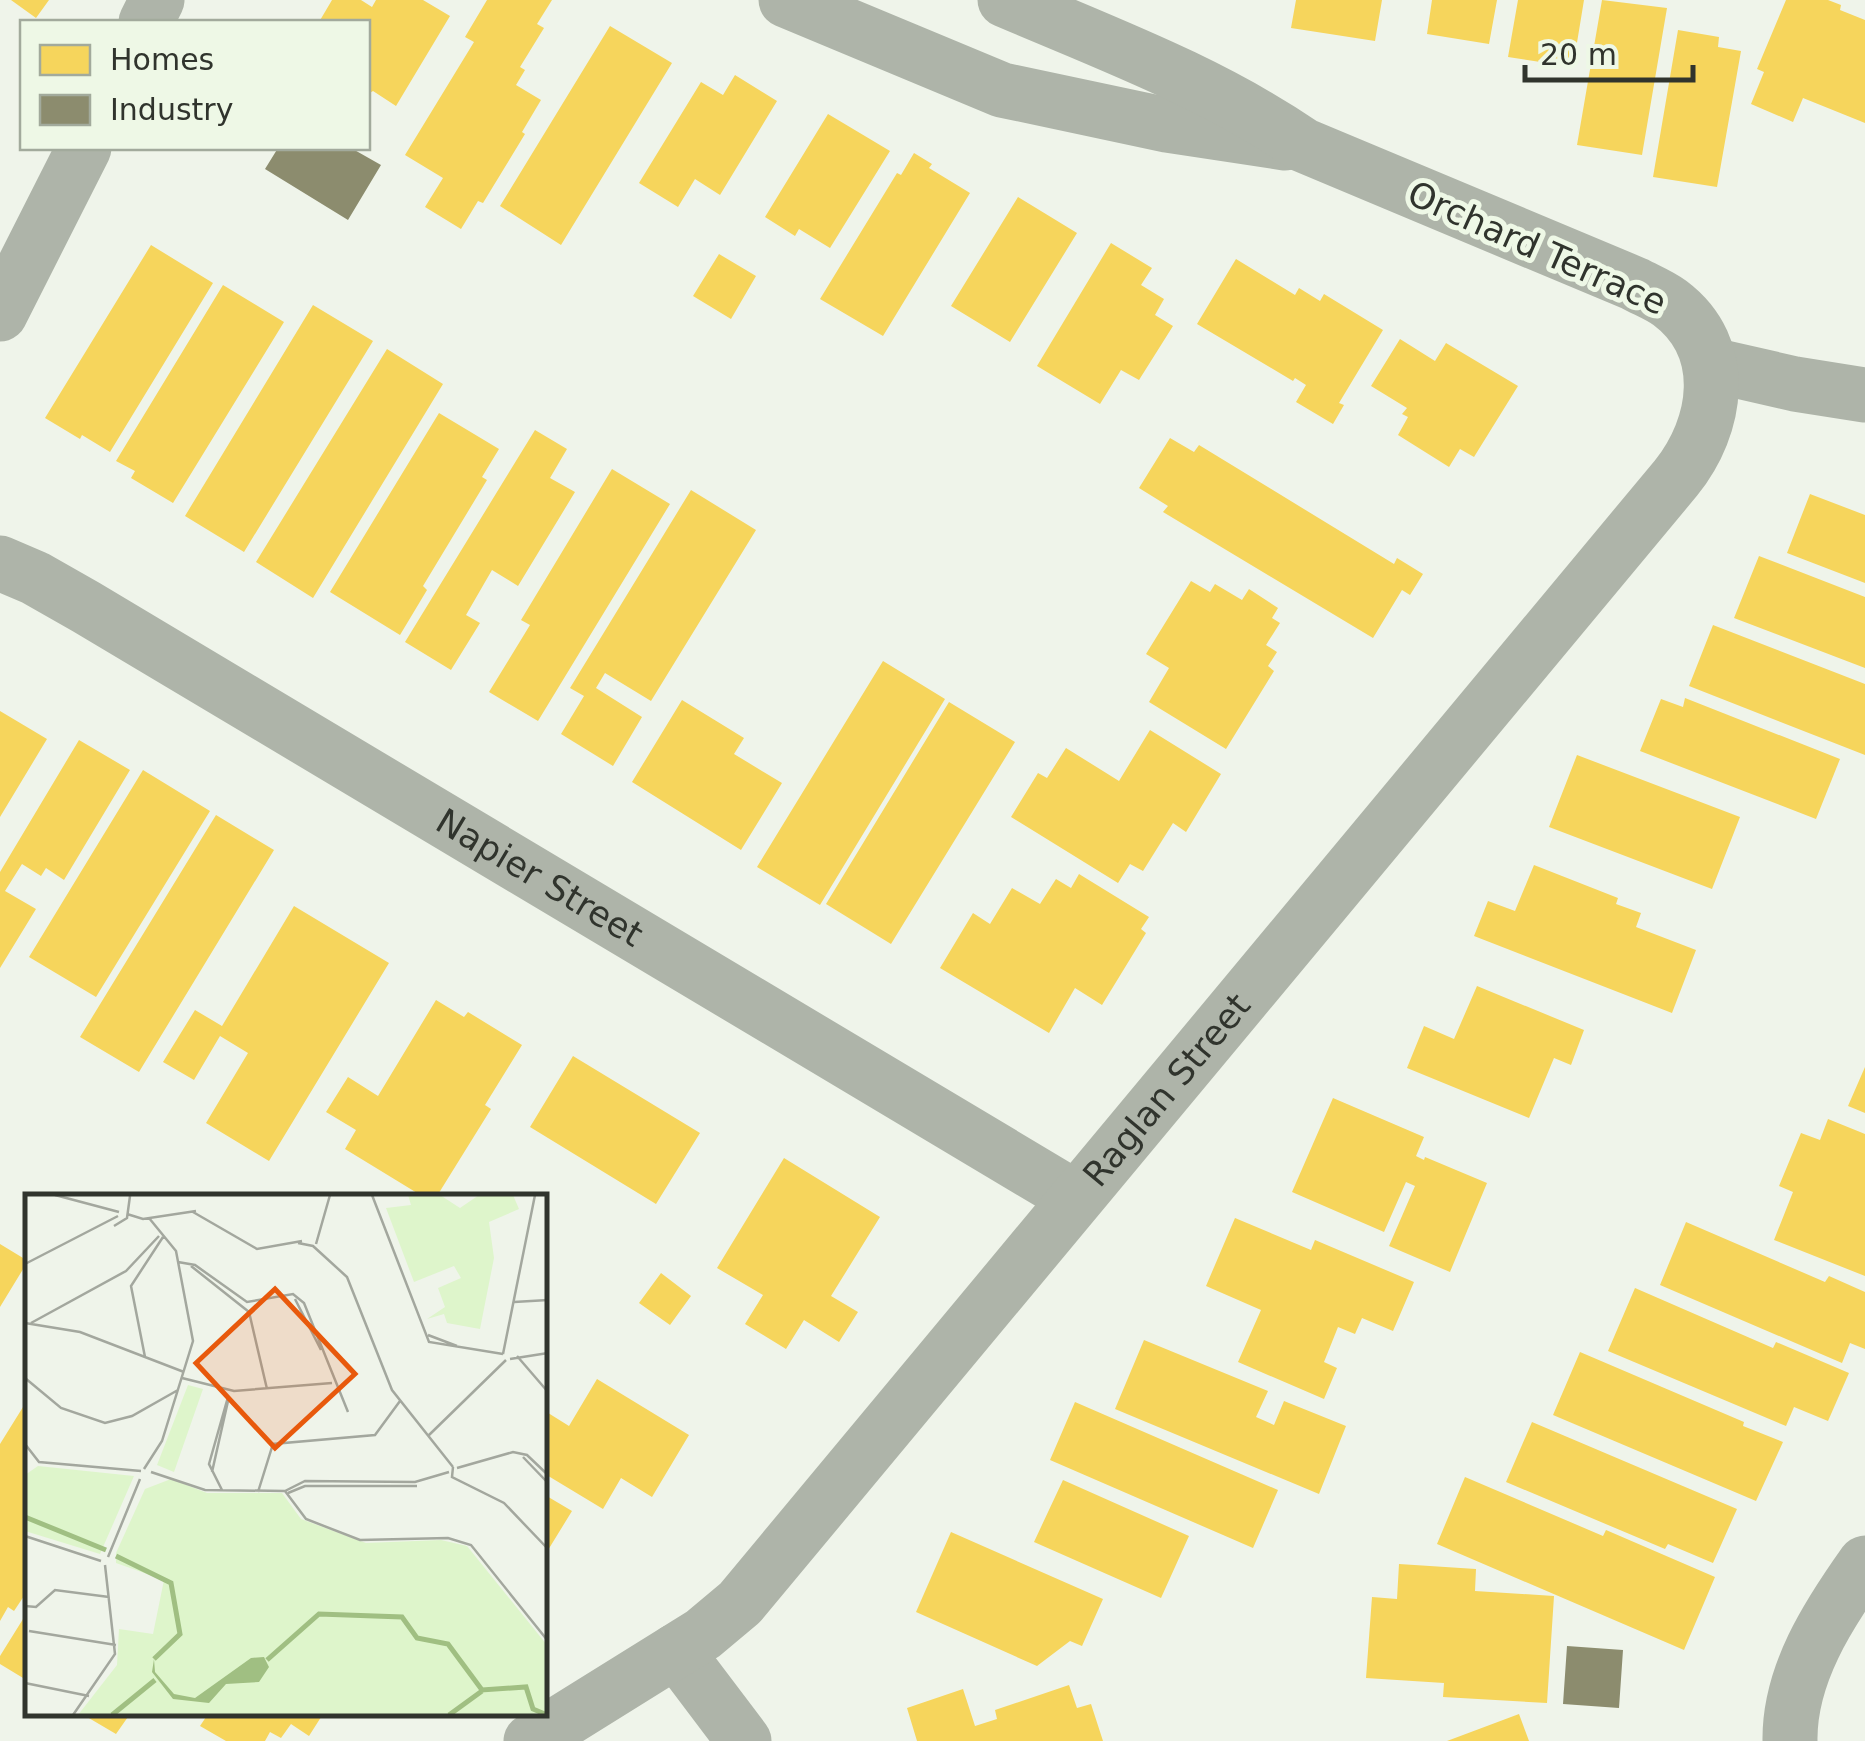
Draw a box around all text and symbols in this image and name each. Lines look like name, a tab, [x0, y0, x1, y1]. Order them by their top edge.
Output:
legend	[20, 20, 370, 150]
scale bar	[1525, 20, 1692, 82]
text: 20 m	[1540, 37, 1617, 72]
text: Homes	[110, 42, 214, 77]
text: Industry	[110, 92, 233, 127]
street label: Orchard Terrace	[1402, 173, 1672, 323]
street label: Napier Street	[429, 801, 650, 955]
street label: Raglan Street	[1075, 986, 1258, 1194]
inset map	[25, 1194, 548, 1716]

